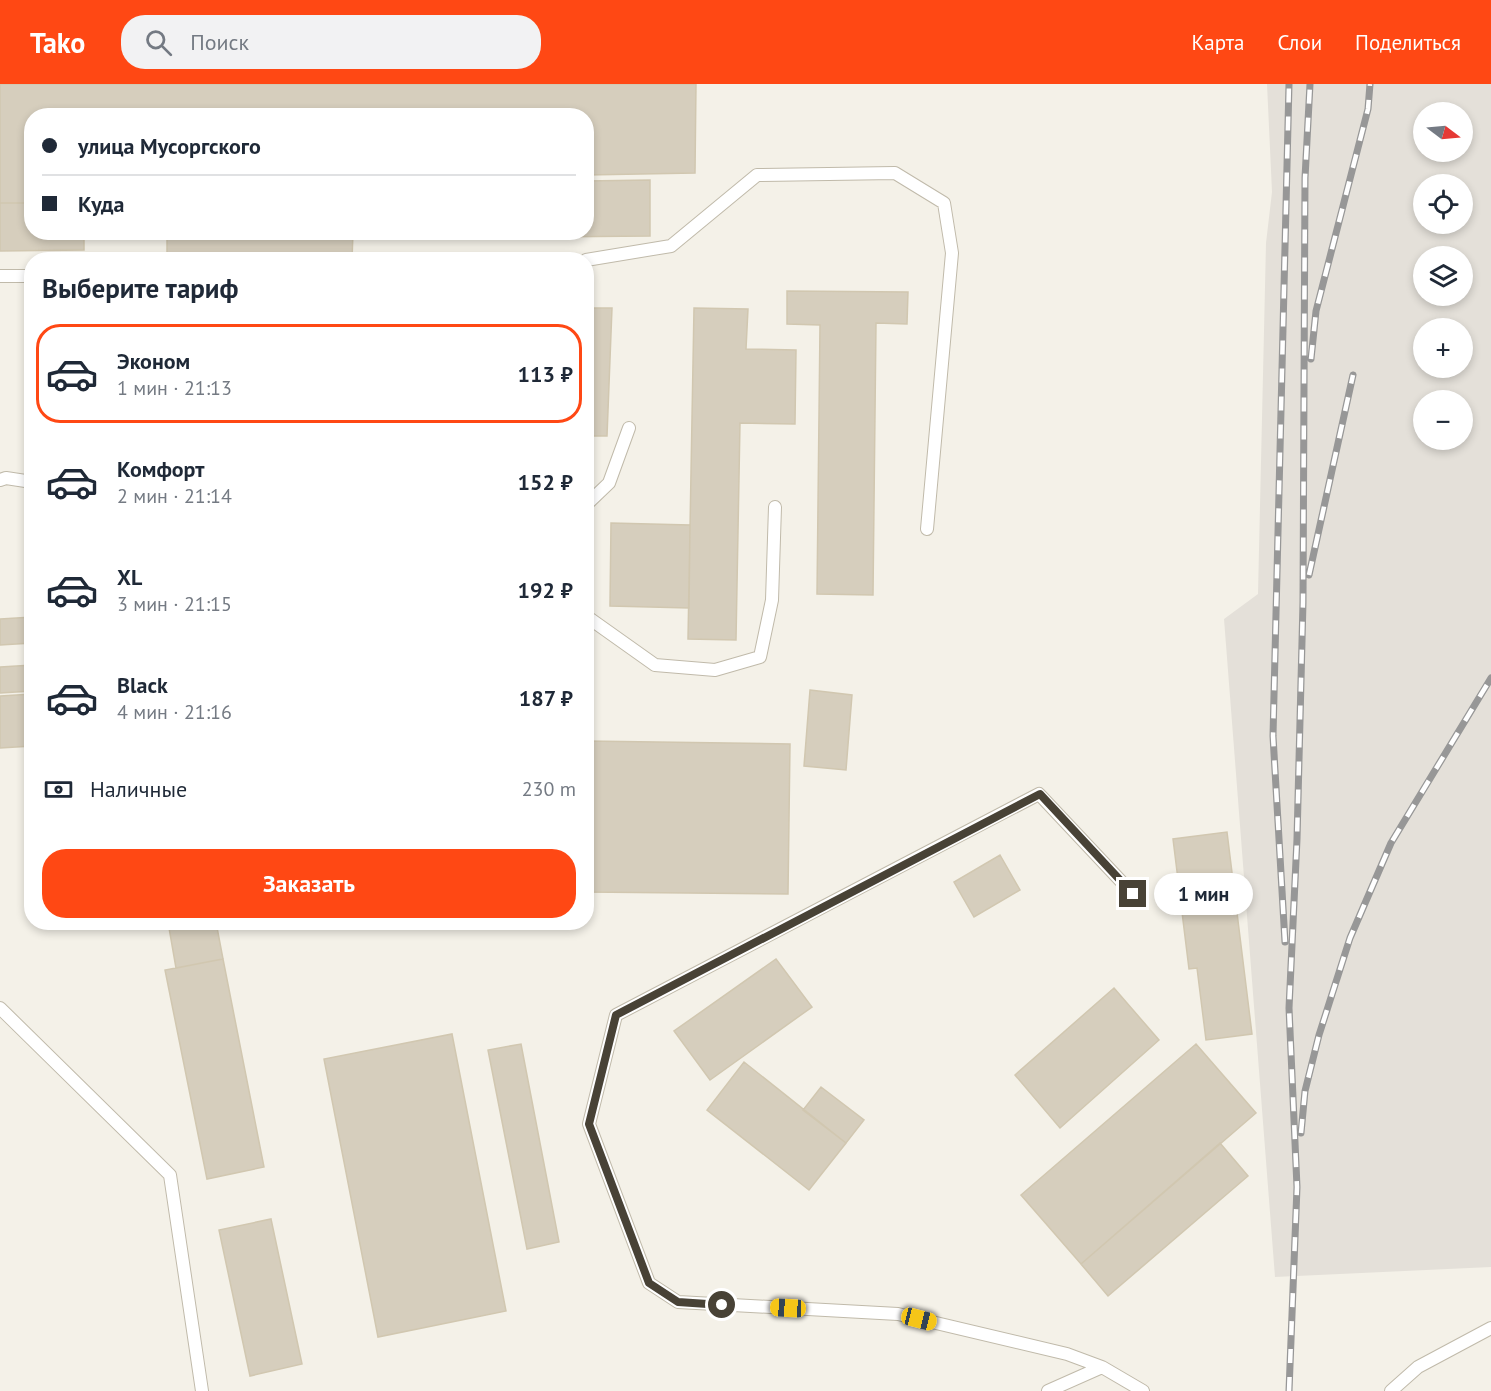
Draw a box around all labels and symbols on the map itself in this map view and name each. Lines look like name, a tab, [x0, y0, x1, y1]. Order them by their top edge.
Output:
north arrow	[1413, 102, 1473, 162]
callout: 1 мин	[1154, 873, 1253, 915]
route end	[1119, 880, 1146, 907]
route start	[708, 1291, 735, 1318]
car	[770, 1298, 806, 1318]
car	[899, 1306, 939, 1332]

